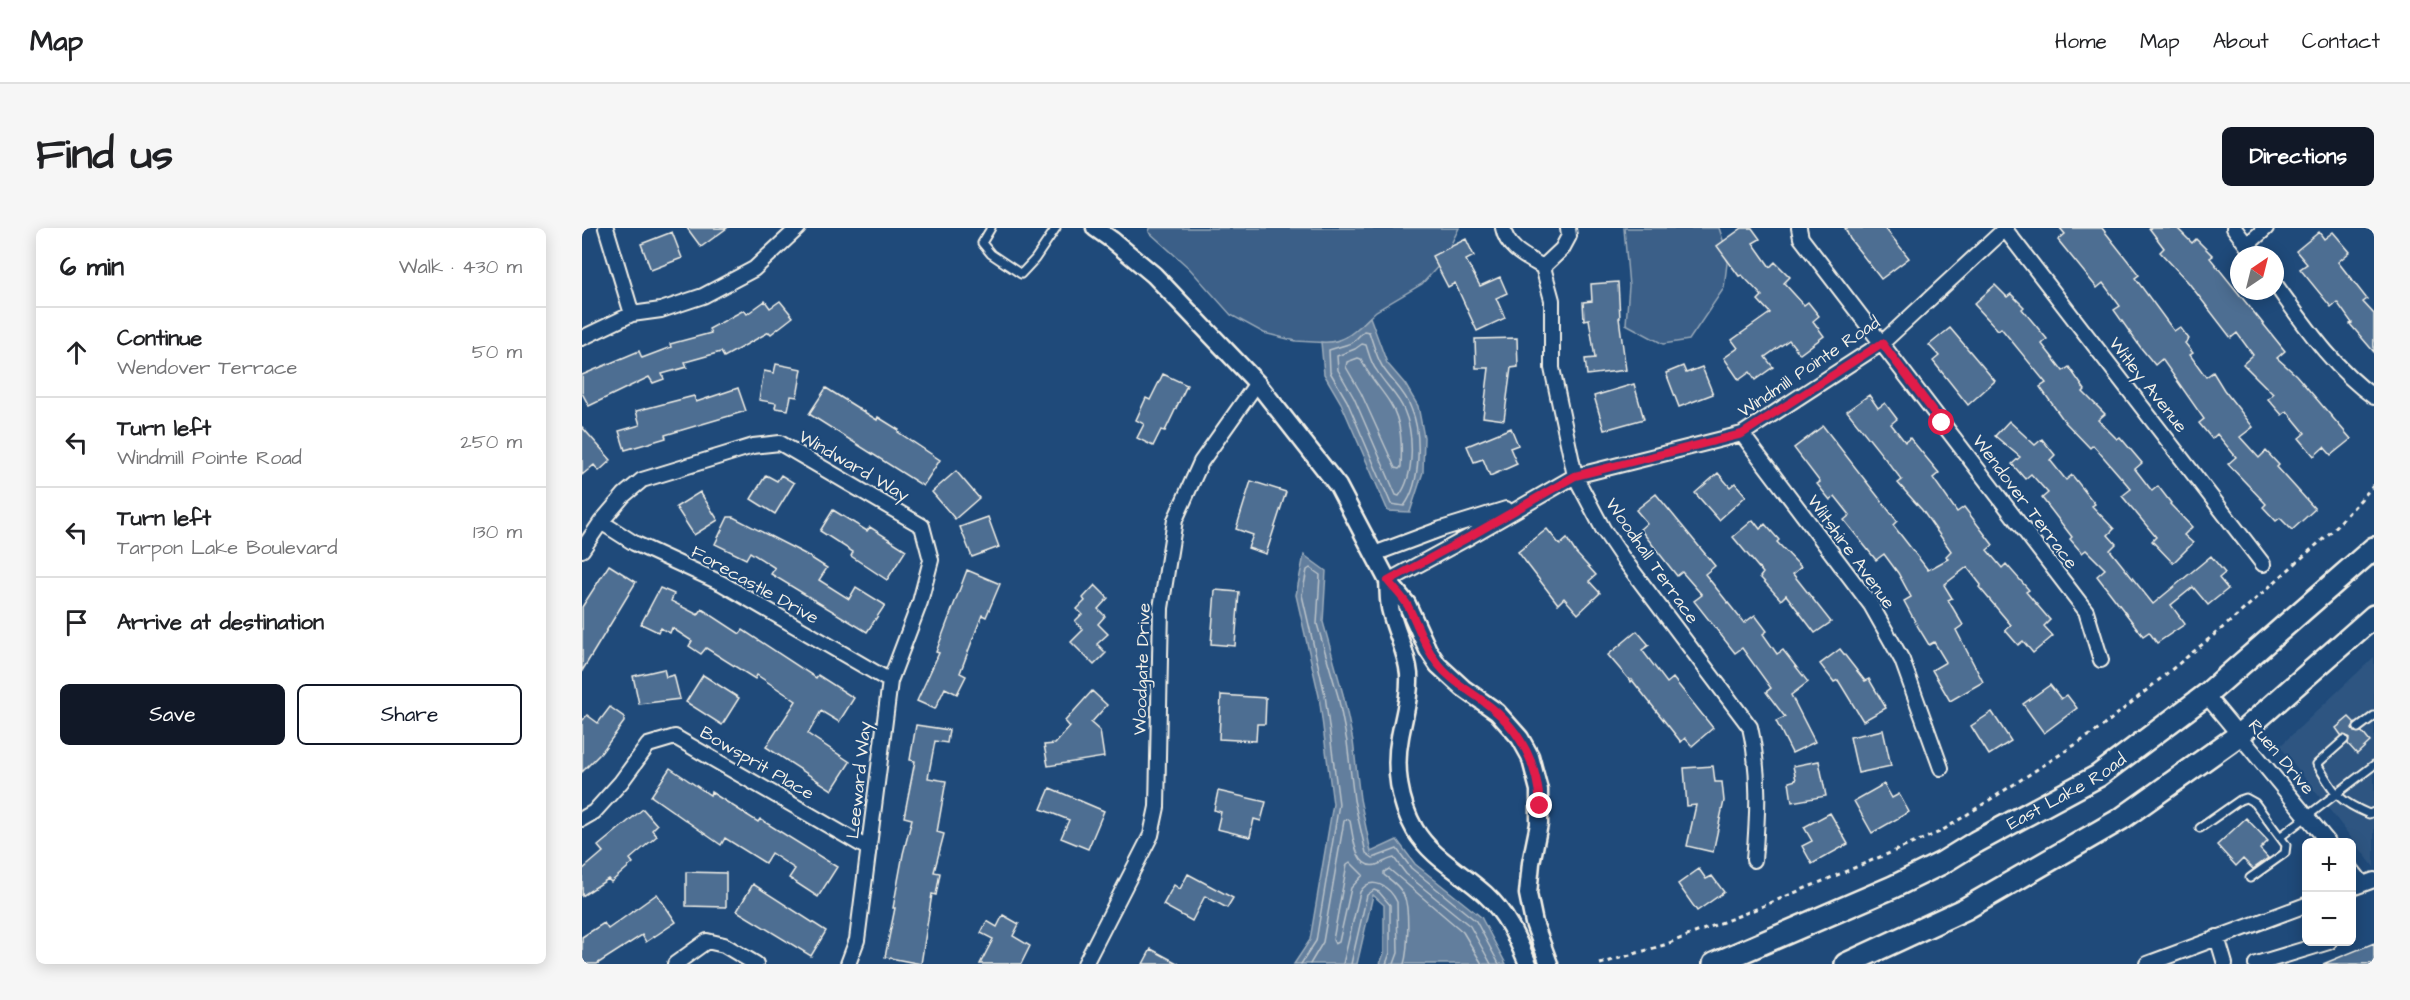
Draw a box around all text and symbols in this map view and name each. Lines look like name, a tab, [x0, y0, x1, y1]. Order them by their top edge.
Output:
text: Map	[30, 22, 83, 61]
text: Home	[2055, 27, 2107, 56]
text: Map	[2140, 27, 2180, 56]
text: About	[2213, 27, 2269, 56]
text: Contact	[2302, 27, 2380, 56]
text: Find us	[36, 127, 173, 185]
button: Directions	[2222, 127, 2374, 186]
north arrow	[2230, 246, 2284, 300]
text: 6 min	[60, 249, 124, 285]
text: Walk · 430 m	[399, 253, 522, 281]
street label: Windmill Pointe Road	[1733, 310, 1885, 424]
text: Continue	[117, 323, 202, 354]
street label: Witley Avenue	[2102, 332, 2193, 439]
icon: ahead	[60, 336, 93, 369]
text: 50 m	[472, 338, 522, 366]
text: Wendover Terrace	[117, 354, 297, 382]
route start	[1928, 409, 1954, 435]
text: Turn left	[117, 413, 211, 444]
street label: Windward Way	[794, 424, 914, 509]
icon: left	[60, 426, 93, 459]
text: 250 m	[460, 428, 522, 456]
street label: Wendover Terrace	[1966, 430, 2084, 575]
text: Windmill Pointe Road	[117, 444, 302, 472]
street label: Wiltshire Avenue	[1801, 490, 1901, 614]
street label: Woodhall Terrace	[1599, 493, 1705, 629]
text: Turn left	[117, 503, 211, 534]
icon: left	[60, 516, 93, 549]
text: 130 m	[473, 518, 522, 546]
text: Tarpon Lake Boulevard	[117, 534, 338, 562]
street label: Forecastle Drive	[687, 540, 824, 631]
street label: Woodgate Drive	[1127, 602, 1158, 736]
icon: arrive	[60, 606, 93, 639]
text: Arrive at destination	[117, 607, 324, 638]
button: Save	[60, 684, 285, 745]
button: Share	[297, 684, 522, 745]
street label: Ruen Drive	[2242, 714, 2320, 800]
street label: Bowsprit Place	[695, 720, 819, 806]
street label: Leeward Way	[840, 720, 879, 840]
street label: East Lake Road	[2002, 747, 2131, 836]
route end	[1526, 792, 1552, 818]
map controls	[2302, 838, 2356, 946]
button: +	[2302, 838, 2356, 892]
button: −	[2302, 892, 2356, 946]

